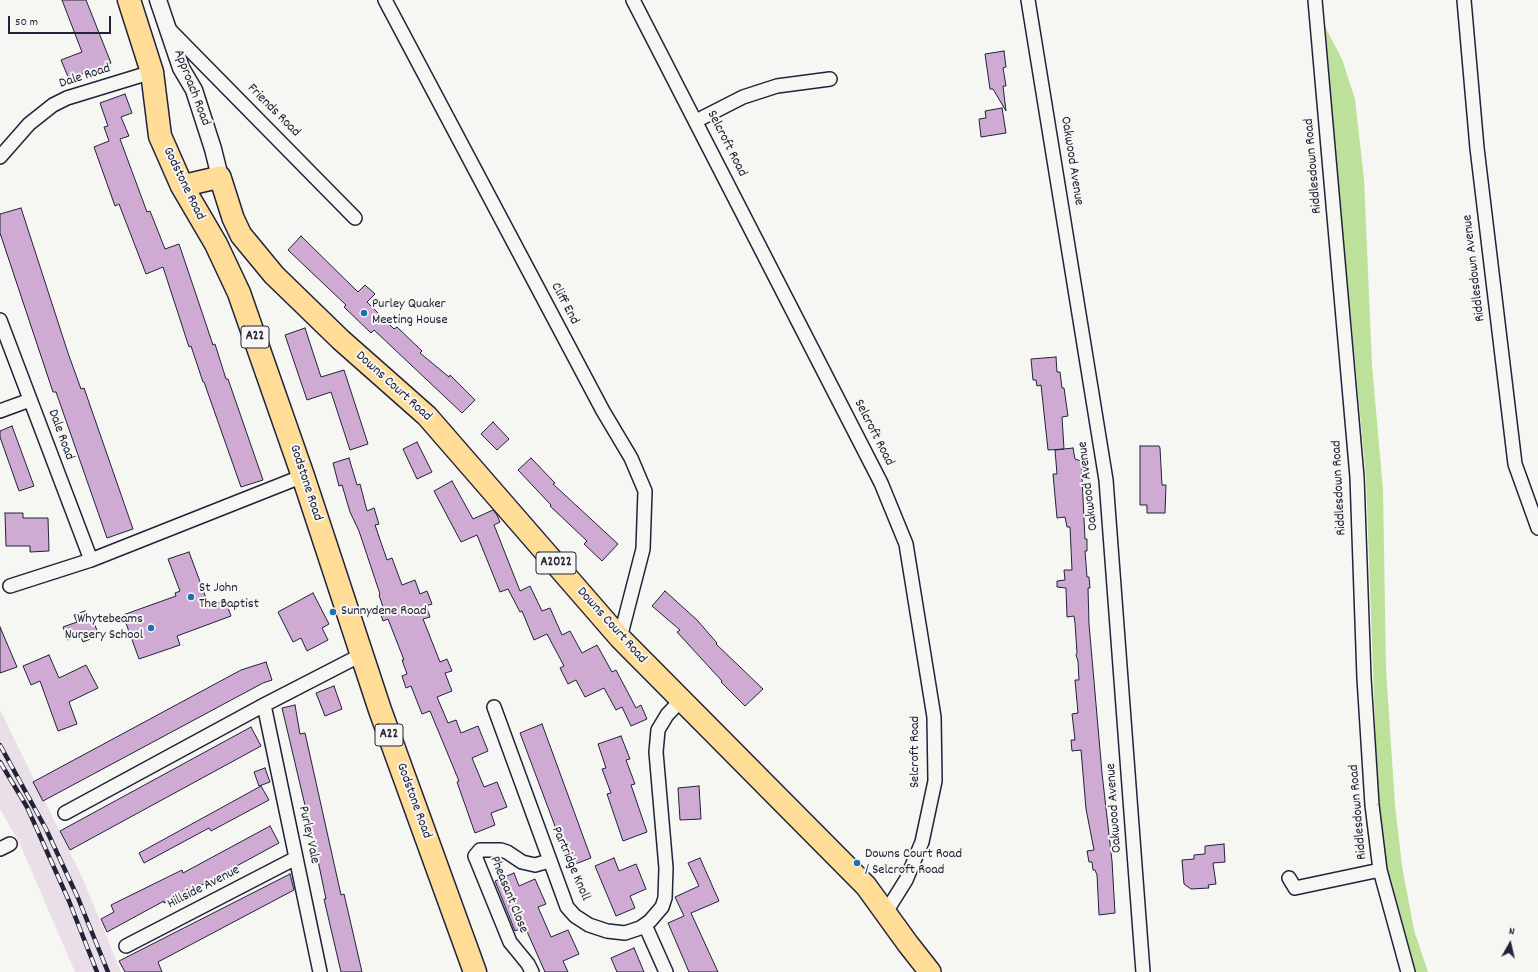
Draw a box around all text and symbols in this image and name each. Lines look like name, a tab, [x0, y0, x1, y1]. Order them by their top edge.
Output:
scale bar	[10, 8, 113, 34]
text: 50 m	[15, 14, 38, 31]
street label: Approach Road	[169, 48, 213, 128]
street label: Dale Road	[57, 61, 113, 93]
street label: Friends Road	[243, 81, 303, 141]
street label: Selcroft Road	[702, 108, 750, 180]
street label: Oakwood Avenue	[1056, 115, 1086, 207]
street label: Riddlesdown Road	[1301, 118, 1327, 214]
street label: Godstone Road	[158, 145, 208, 223]
street label: Riddlesdown Avenue	[1460, 214, 1490, 322]
street label: Cliff End	[546, 280, 582, 328]
place label: Purley Quaker Meeting House	[372, 297, 448, 330]
marker: Purley Quaker Meeting House	[359, 308, 369, 318]
road number: A22	[241, 326, 269, 348]
street label: Downs Court Road	[351, 348, 435, 426]
street label: Selcroft Road	[849, 397, 897, 469]
street label: Dale Road	[43, 407, 77, 463]
street label: Oakwood Avenue	[1075, 440, 1103, 532]
street label: Riddlesdown Road	[1329, 440, 1351, 536]
street label: Godstone Road	[285, 443, 325, 523]
road number: A2022	[536, 552, 576, 574]
place label: St John The Baptist	[199, 581, 259, 614]
street label: Downs Court Road	[572, 584, 650, 668]
marker: St John The Baptist	[186, 592, 196, 602]
place label: Sunnydene Road	[341, 604, 427, 620]
marker: Sunnydene Road	[328, 607, 338, 617]
place label: Whytebeams Nursery School	[65, 612, 143, 644]
marker: Whytebeams Nursery School	[146, 623, 156, 633]
street label: Selcroft Road	[908, 716, 924, 788]
road number: A22	[375, 724, 403, 746]
street label: Godstone Road	[392, 761, 434, 841]
street label: Oakwood Avenue	[1103, 763, 1127, 853]
street label: Riddlesdown Road	[1346, 764, 1372, 860]
street label: Purley Vale	[294, 805, 322, 865]
street label: Partridge Knoll	[547, 824, 593, 904]
place label: Downs Court Road / Selcroft Road	[865, 847, 962, 880]
street label: Pheasant Close	[485, 854, 531, 936]
marker: Downs Court Road / Selcroft Road	[852, 858, 862, 868]
street label: Hillside Avenue	[165, 863, 243, 913]
north arrow	[1490, 924, 1530, 964]
text: N	[1508, 924, 1515, 940]

